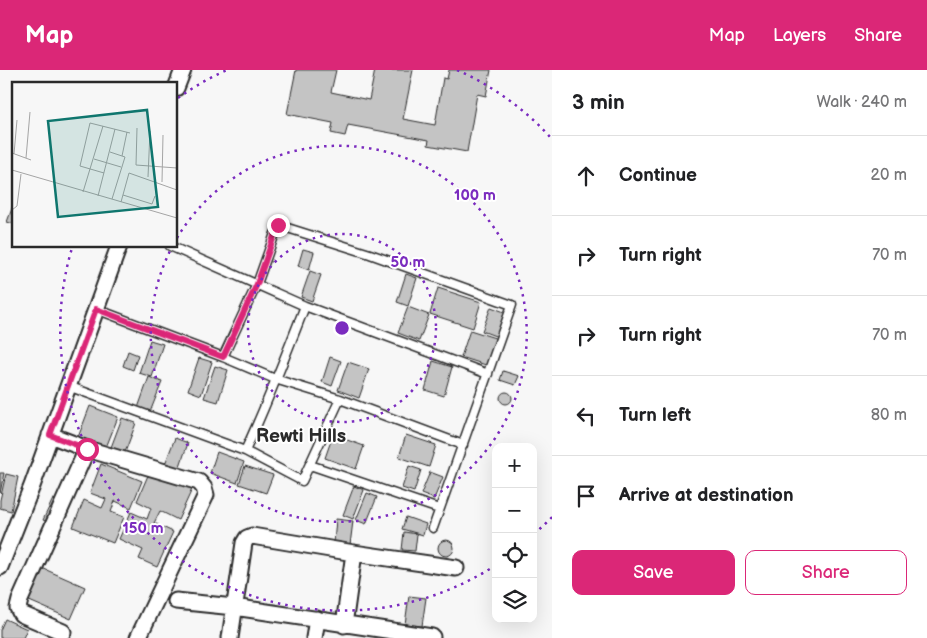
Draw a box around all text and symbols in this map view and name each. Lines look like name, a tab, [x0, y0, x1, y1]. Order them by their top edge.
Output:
text: Map	[25, 21, 73, 50]
text: Map	[709, 25, 745, 46]
text: Layers	[773, 25, 826, 46]
text: Share	[854, 25, 902, 46]
inset map	[12, 82, 178, 248]
text: 3 min	[572, 90, 625, 115]
text: Walk · 240 m	[817, 93, 907, 112]
icon: ahead	[572, 162, 600, 190]
text: Continue	[619, 164, 697, 187]
text: 20 m	[871, 166, 907, 185]
text: 100 m	[454, 186, 496, 205]
route end	[267, 214, 290, 237]
icon: right	[572, 242, 600, 270]
text: Turn right	[619, 244, 702, 267]
text: 70 m	[872, 246, 907, 265]
text: 50 m	[391, 253, 426, 272]
centre of rings	[333, 319, 351, 337]
icon: right	[572, 322, 600, 350]
text: Turn right	[619, 324, 702, 347]
text: 70 m	[872, 326, 907, 345]
icon: left	[572, 402, 600, 430]
text: Turn left	[619, 404, 691, 427]
text: 80 m	[871, 406, 907, 425]
district label: Rewti Hills	[256, 425, 346, 448]
route start	[76, 438, 99, 461]
map controls	[492, 443, 537, 623]
button: +	[492, 443, 537, 488]
icon: arrive	[572, 482, 600, 510]
text: Arrive at destination	[619, 484, 794, 507]
button: −	[492, 488, 537, 533]
text: 150 m	[122, 519, 164, 538]
button: locate	[492, 533, 537, 578]
button: Save	[572, 550, 735, 595]
button: Share	[745, 550, 907, 595]
button: layers	[492, 578, 537, 623]

